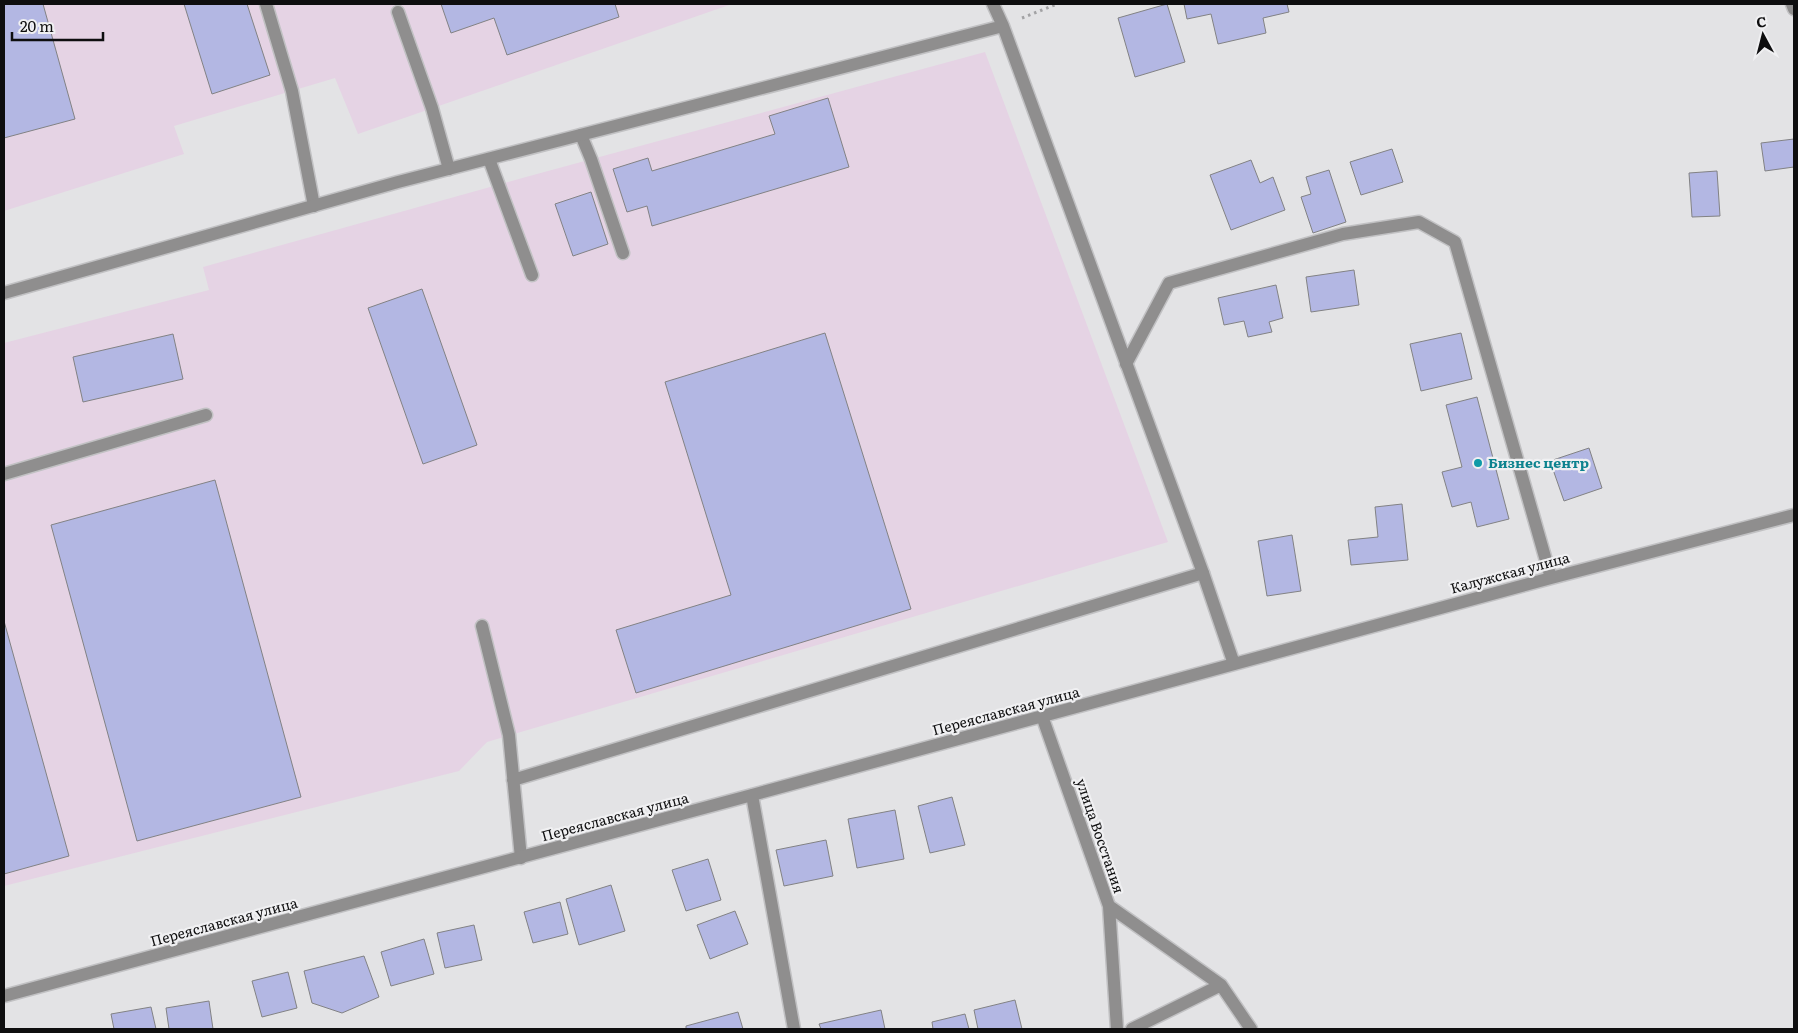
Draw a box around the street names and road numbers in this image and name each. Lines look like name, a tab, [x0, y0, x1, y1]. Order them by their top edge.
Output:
street label: Калужская улица	[1448, 546, 1572, 598]
street label: Переяславская улица	[930, 681, 1082, 739]
street label: улица Восстания	[1072, 776, 1130, 896]
street label: Переяславская улица	[539, 787, 691, 845]
street label: Переяславская улица	[148, 892, 300, 950]

